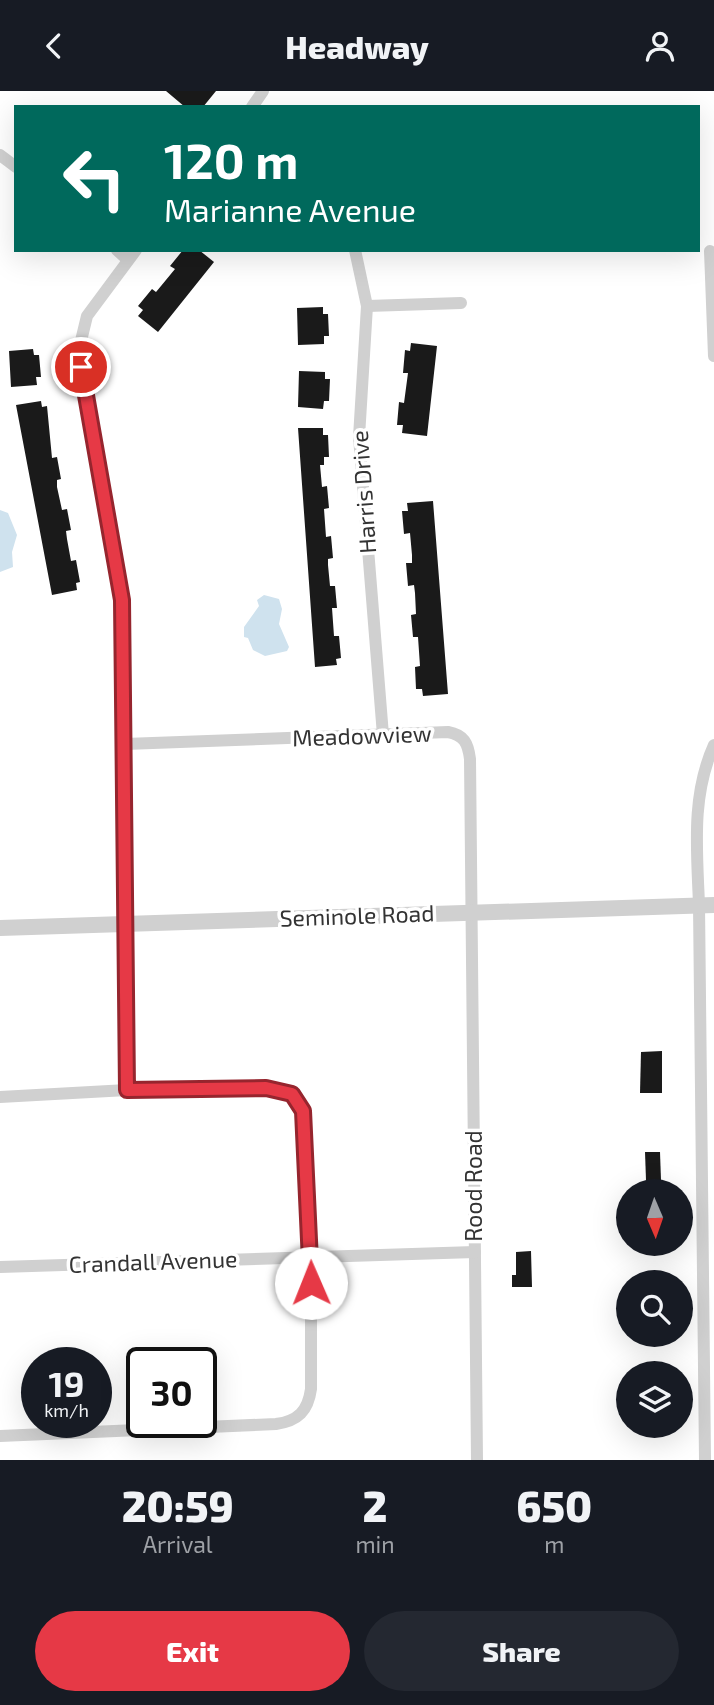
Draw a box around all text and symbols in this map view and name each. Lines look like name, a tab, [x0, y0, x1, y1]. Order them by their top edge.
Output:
icon: back	[35, 27, 73, 65]
text: Headway	[285, 27, 429, 65]
icon: person	[641, 27, 679, 65]
text: 120 m	[164, 130, 298, 189]
icon: left	[49, 133, 140, 224]
text: Marianne Avenue	[164, 190, 416, 228]
pin	[51, 337, 111, 397]
icon: arrive	[62, 348, 100, 386]
street label: Harris Drive	[345, 429, 381, 555]
street label: Meadowview	[292, 719, 432, 751]
street label: Seminole Road	[279, 898, 435, 932]
street label: Rood Road	[459, 1130, 487, 1242]
north arrow	[616, 1179, 693, 1257]
map controls	[616, 1179, 693, 1438]
street label: Crandall Avenue	[68, 1244, 238, 1278]
position arrow	[274, 1246, 348, 1320]
button: search	[616, 1270, 693, 1347]
speed limit sign: 30	[126, 1347, 217, 1438]
button: layers	[616, 1361, 693, 1438]
text: 19	[49, 1362, 84, 1404]
text: km/h	[44, 1399, 89, 1421]
text: 20:59	[122, 1480, 234, 1530]
text: 2	[363, 1480, 387, 1530]
text: 650	[516, 1480, 592, 1530]
text: Arrival	[143, 1530, 213, 1558]
text: min	[355, 1530, 395, 1558]
text: m	[544, 1530, 564, 1558]
button: Exit	[35, 1611, 350, 1691]
button: Share	[364, 1611, 679, 1691]

